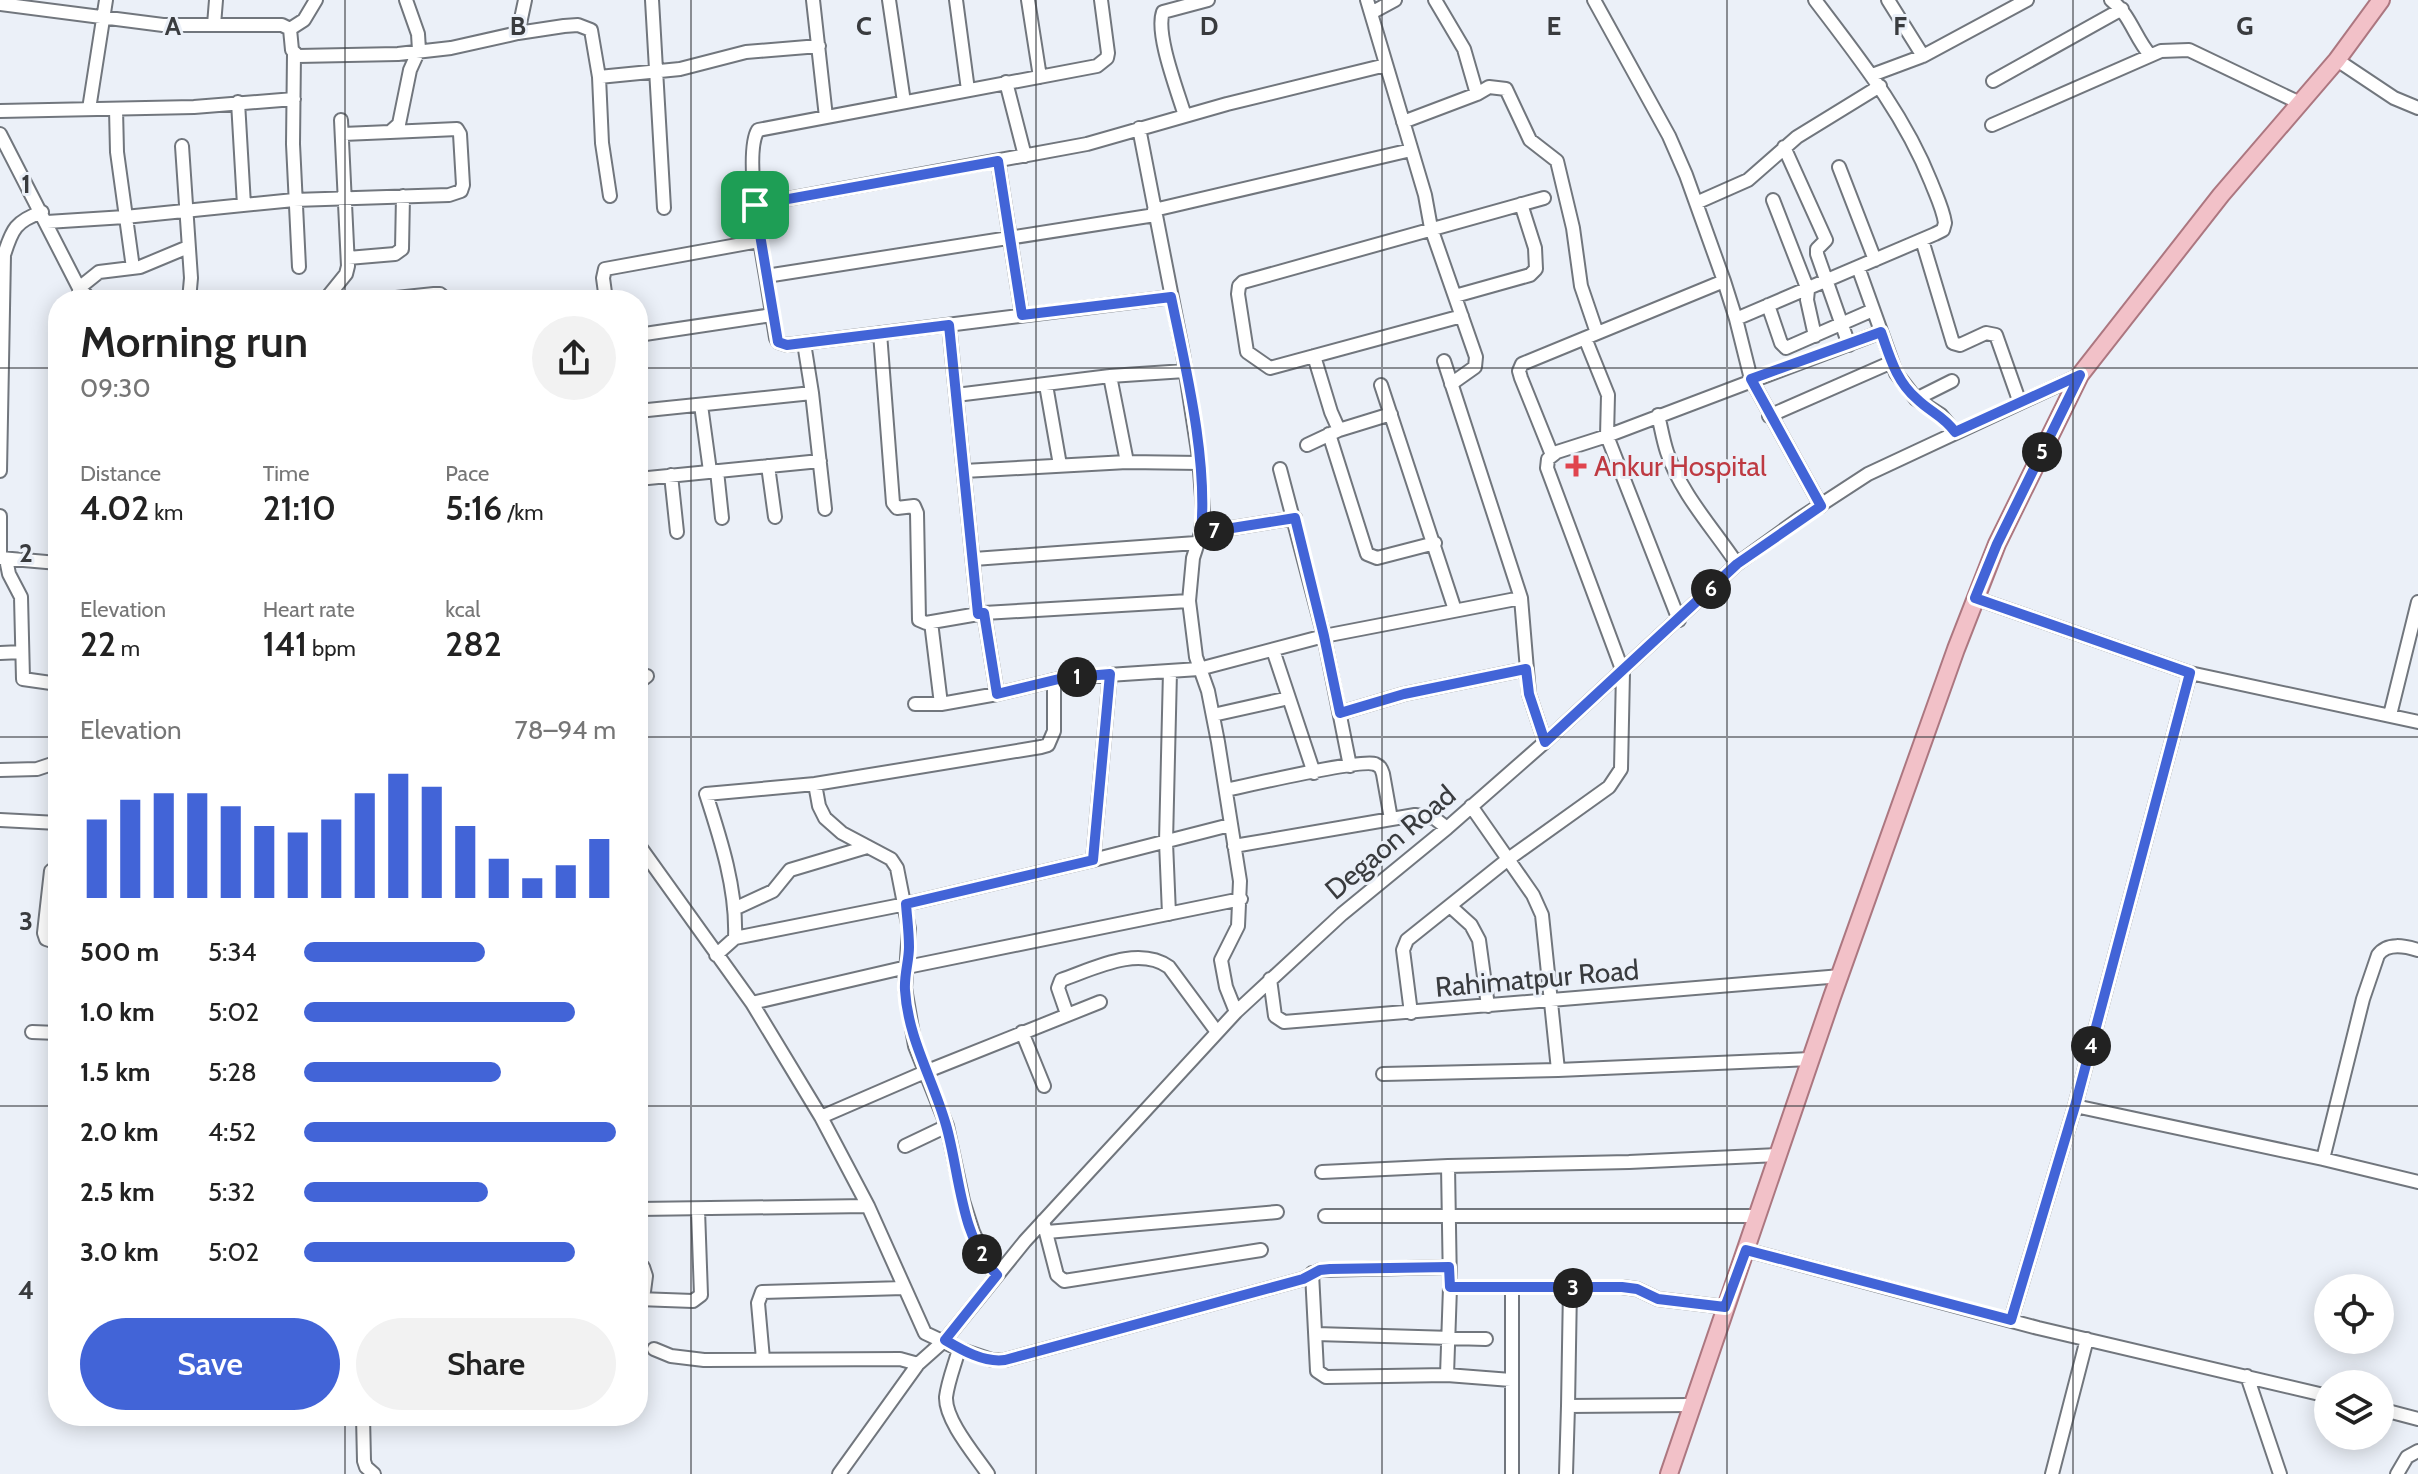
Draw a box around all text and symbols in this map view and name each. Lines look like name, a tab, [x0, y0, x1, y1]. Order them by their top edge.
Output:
text: A	[165, 10, 182, 42]
text: B	[510, 10, 526, 42]
text: C	[856, 10, 872, 42]
text: D	[1200, 10, 1218, 42]
text: E	[1547, 10, 1561, 42]
text: F	[1893, 10, 1907, 42]
text: G	[2236, 10, 2254, 42]
text: 1	[21, 168, 31, 200]
pin	[721, 171, 789, 239]
icon: arrive	[733, 183, 777, 227]
text: Morning run	[80, 315, 308, 368]
button: share	[532, 316, 616, 400]
text: 09:30	[80, 372, 151, 404]
pin: 5	[2022, 432, 2062, 472]
text: 5	[2036, 438, 2048, 465]
place label: Ankur Hospital	[1594, 449, 1767, 483]
marker: Ankur Hospital	[1565, 455, 1587, 477]
text: Distance	[80, 460, 161, 487]
text: Time	[263, 460, 309, 487]
text: Pace	[445, 460, 489, 487]
text: 4.02	[80, 487, 149, 529]
text: 21:10	[263, 487, 336, 529]
text: 5:16	[445, 487, 502, 529]
text: km	[149, 499, 183, 526]
text: /km	[502, 499, 543, 526]
pin: 7	[1194, 511, 1234, 551]
text: 7	[1208, 517, 1220, 544]
text: 2	[19, 537, 33, 569]
pin: 6	[1691, 569, 1731, 609]
text: 6	[1705, 575, 1717, 602]
text: Elevation	[80, 596, 166, 623]
text: Heart rate	[263, 596, 355, 623]
text: kcal	[445, 596, 480, 623]
text: 22	[80, 623, 116, 665]
text: 141	[263, 623, 307, 665]
text: 282	[445, 623, 502, 665]
text: m	[116, 635, 140, 662]
text: bpm	[307, 635, 356, 662]
pin: 1	[1057, 657, 1097, 697]
text: 1	[1073, 663, 1081, 690]
text: Elevation	[80, 714, 182, 746]
text: 78–94 m	[515, 714, 616, 746]
street label: Degaon Road	[1318, 778, 1462, 906]
text: 3	[19, 905, 33, 937]
text: 500 m	[80, 936, 159, 968]
text: 5:34	[208, 936, 257, 968]
street label: Rahimatpur Road	[1434, 952, 1640, 1004]
text: 1.0 km	[80, 996, 155, 1028]
text: 5:02	[208, 996, 259, 1028]
pin: 4	[2071, 1026, 2111, 1066]
text: 4	[2084, 1032, 2098, 1059]
text: 1.5 km	[80, 1056, 150, 1088]
text: 5:28	[208, 1056, 257, 1088]
text: 2.0 km	[80, 1116, 159, 1148]
text: 4:52	[208, 1116, 256, 1148]
text: 2.5 km	[80, 1176, 155, 1208]
text: 5:32	[208, 1176, 255, 1208]
pin: 2	[962, 1234, 1002, 1274]
text: 3.0 km	[80, 1236, 159, 1268]
text: 5:02	[208, 1236, 259, 1268]
text: 2	[976, 1240, 988, 1267]
pin: 3	[1553, 1268, 1593, 1308]
text: 4	[18, 1274, 34, 1306]
text: 3	[1567, 1274, 1579, 1301]
map controls	[2314, 1274, 2394, 1450]
button: locate	[2314, 1274, 2394, 1354]
button: Save	[80, 1318, 340, 1410]
button: Share	[356, 1318, 616, 1410]
button: layers	[2314, 1370, 2394, 1450]

